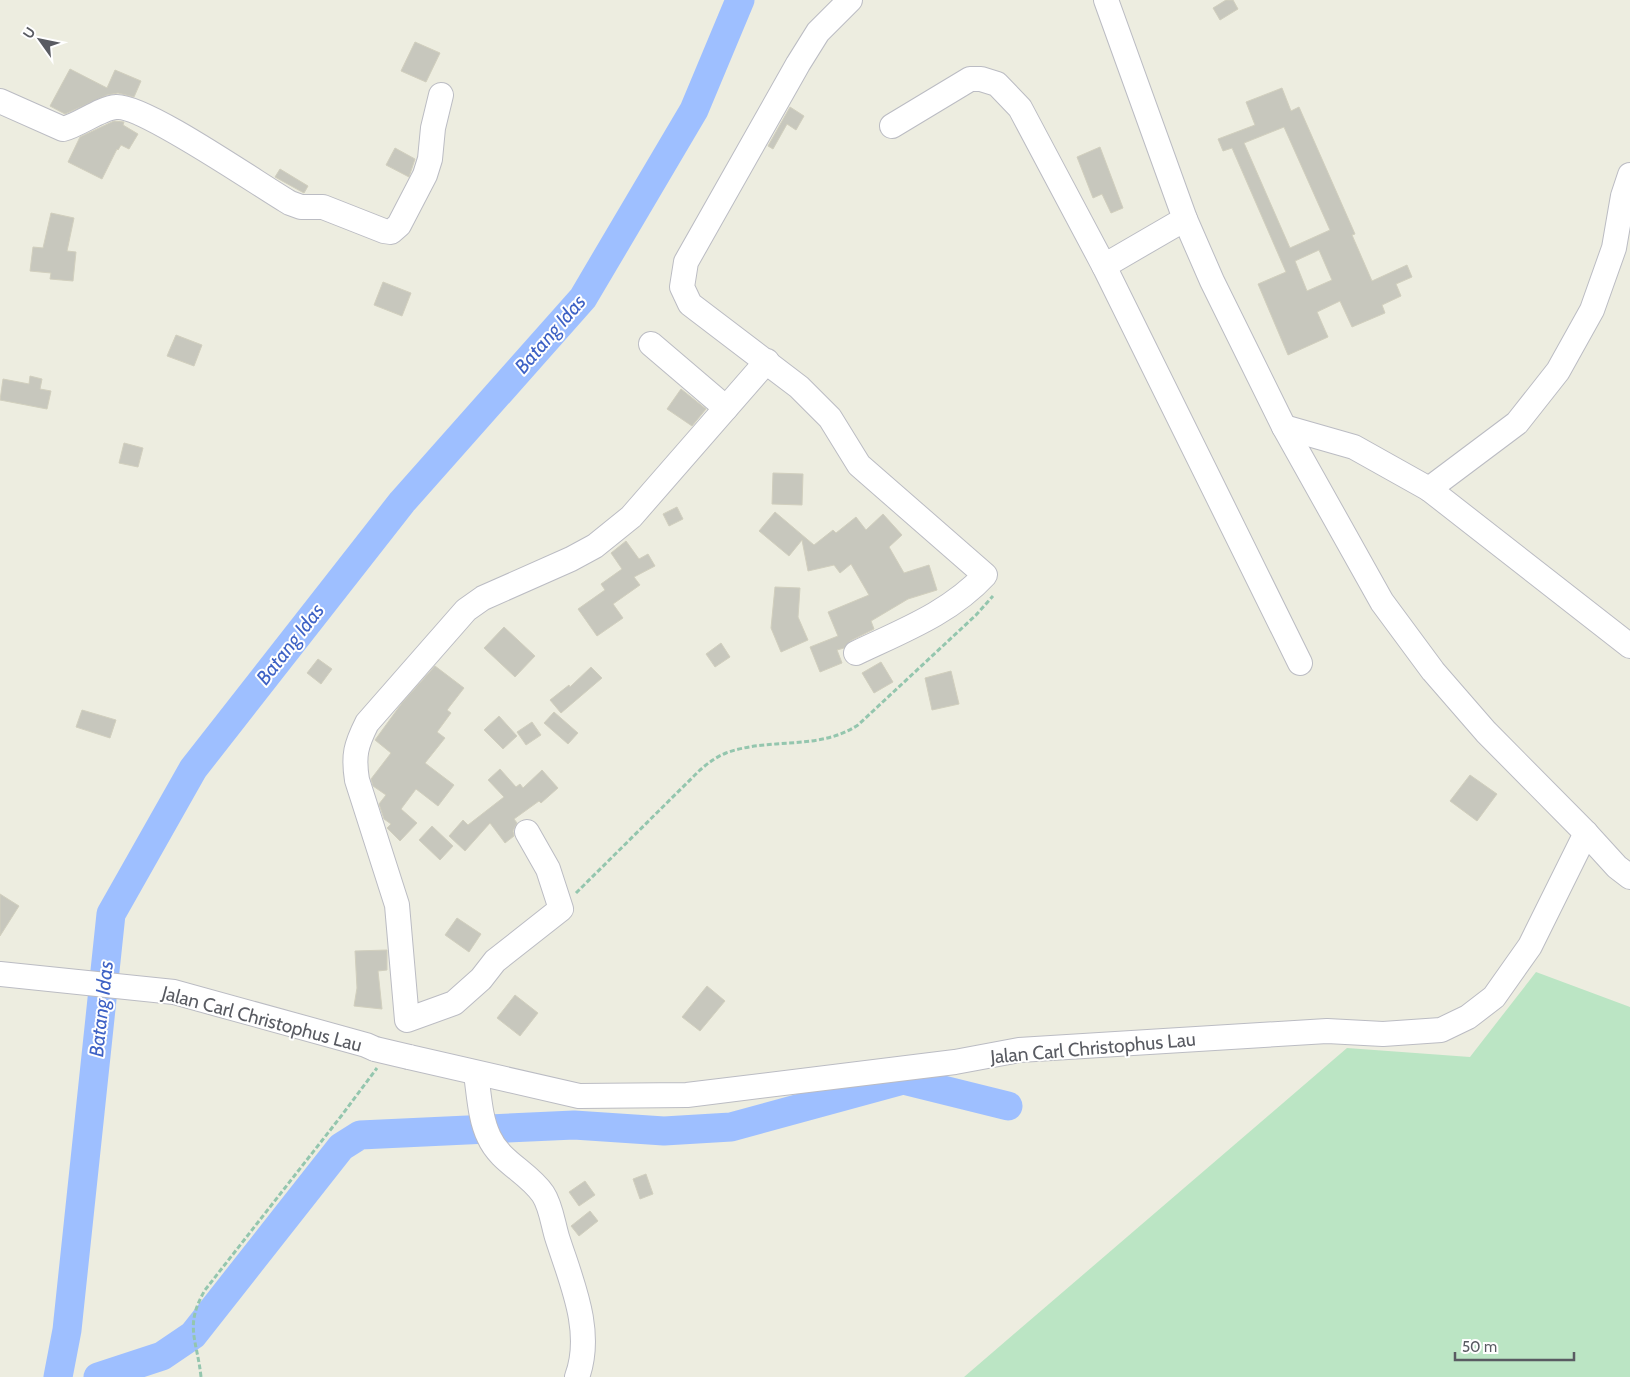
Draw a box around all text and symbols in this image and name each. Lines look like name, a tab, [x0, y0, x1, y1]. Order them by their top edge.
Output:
north arrow	[15, 15, 65, 65]
text: U	[19, 24, 39, 42]
water label: Batang Idas	[509, 290, 591, 378]
water label: Batang Idas	[251, 599, 329, 689]
water label: Batang Idas	[84, 960, 118, 1058]
street label: Jalan Carl Christophus Lau	[159, 981, 365, 1057]
street label: Jalan Carl Christophus Lau	[988, 1028, 1197, 1069]
scale bar	[1455, 1330, 1574, 1362]
text: 50 m	[1462, 1338, 1497, 1356]

